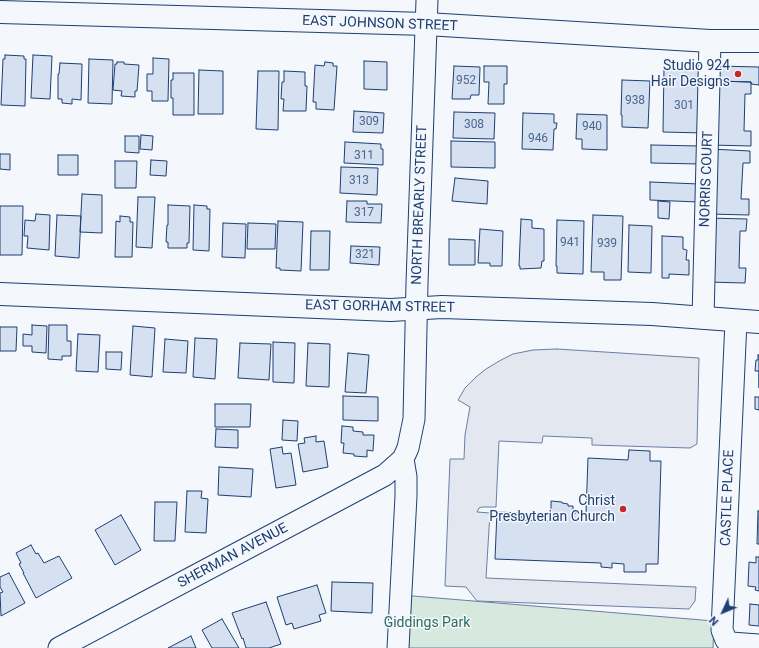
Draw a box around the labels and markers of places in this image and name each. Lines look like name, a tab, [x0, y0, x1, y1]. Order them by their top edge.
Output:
place label: Studio 924 Hair Designs	[651, 58, 730, 90]
marker: Studio 924 Hair Designs	[733, 69, 743, 79]
place label: Christ Presbyterian Church	[489, 493, 615, 526]
marker: Christ Presbyterian Church	[618, 504, 628, 514]

